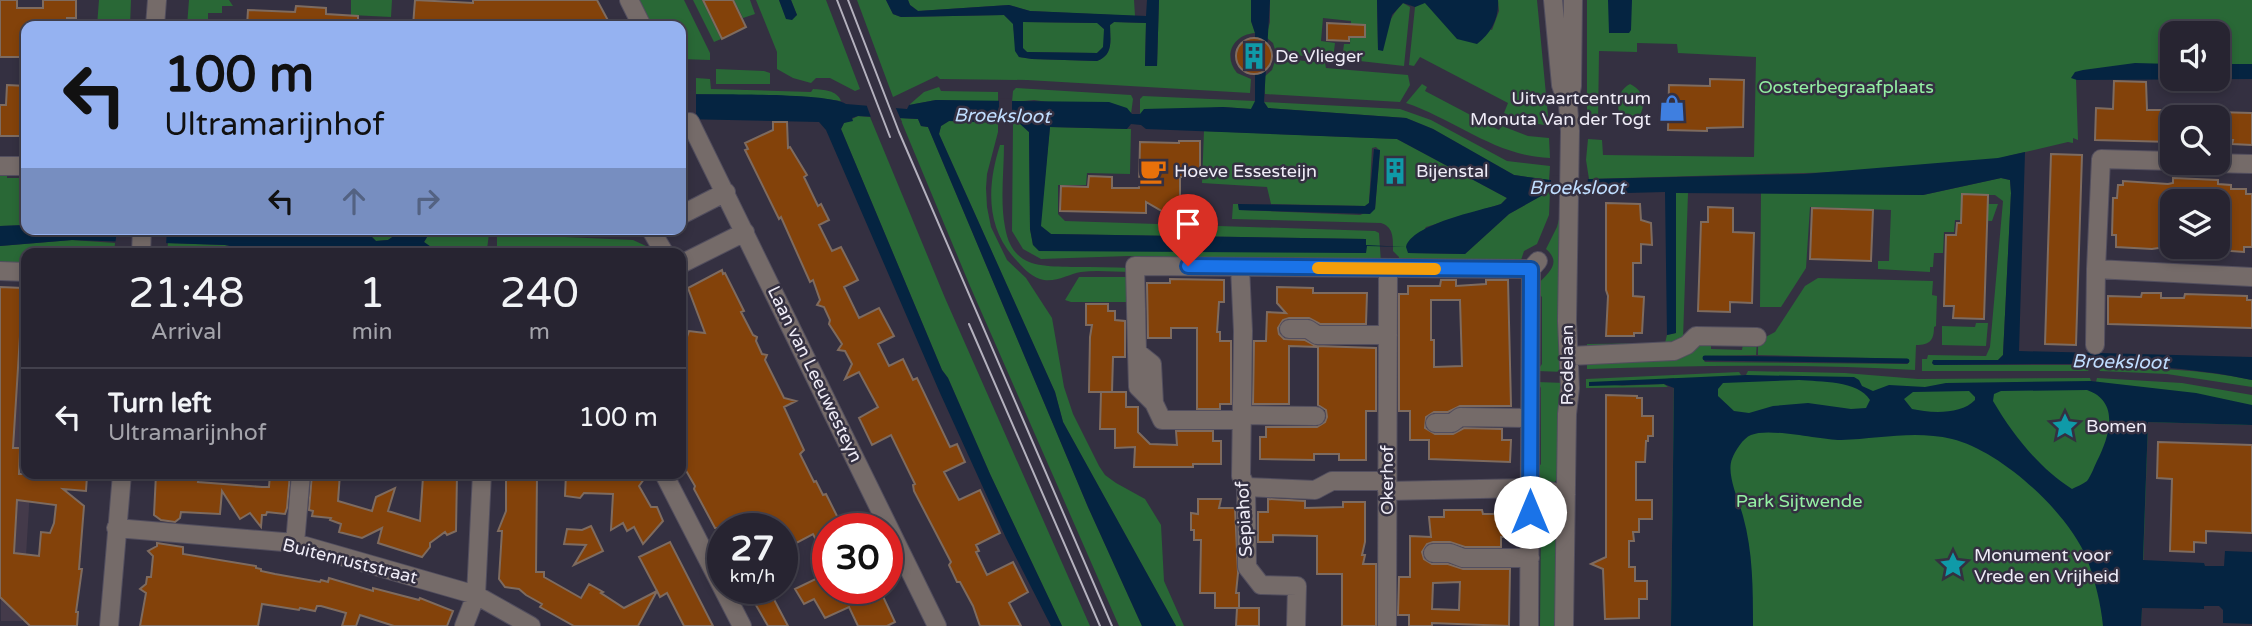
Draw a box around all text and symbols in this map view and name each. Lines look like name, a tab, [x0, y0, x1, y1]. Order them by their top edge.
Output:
map controls	[2160, 21, 2230, 259]
button: sound	[2160, 21, 2230, 91]
building icon: De Vlieger	[1239, 41, 1269, 71]
place label: De Vlieger	[1275, 45, 1363, 67]
text: 100 m	[164, 46, 314, 105]
icon: left	[49, 49, 140, 140]
park label: Oosterbegraafplaats	[1758, 76, 1934, 98]
place label: Uitvaartcentrum Monuta Van der Togt	[1470, 87, 1651, 130]
shop icon: Uitvaartcentrum Monuta Van der Togt	[1657, 93, 1687, 123]
water label: Broeksloot	[953, 104, 1053, 128]
button: search	[2160, 105, 2230, 175]
text: Ultramarijnhof	[164, 106, 384, 144]
cafe icon: Hoeve Essesteijn	[1138, 156, 1168, 186]
building icon: Bijenstal	[1380, 156, 1410, 186]
place label: Hoeve Essesteijn	[1174, 160, 1317, 182]
place label: Bijenstal	[1416, 160, 1489, 182]
water label: Broeksloot	[1529, 177, 1628, 199]
icon: left	[262, 182, 300, 220]
icon: ahead	[335, 182, 373, 220]
icon: right	[408, 182, 446, 220]
button: layers	[2160, 189, 2230, 259]
pin	[1158, 194, 1218, 266]
icon: arrive	[1169, 205, 1207, 243]
text: 21:48	[128, 268, 245, 319]
text: 1	[359, 268, 385, 319]
text: 240	[500, 268, 579, 319]
street label: Laan van Leeuwesteyn	[763, 282, 867, 466]
text: Arrival	[151, 318, 222, 346]
text: min	[352, 318, 393, 346]
text: m	[529, 318, 550, 346]
street label: Rodelaan	[1556, 325, 1578, 405]
water label: Broeksloot	[2071, 350, 2171, 374]
text: Turn left	[108, 388, 211, 419]
icon: left	[49, 398, 87, 436]
text: 100 m	[578, 402, 658, 433]
place icon: Bomen	[2050, 411, 2080, 441]
place label: Bomen	[2086, 415, 2147, 437]
text: Ultramarijnhof	[108, 419, 266, 447]
street label: Okerhof	[1376, 445, 1398, 515]
position arrow	[1493, 475, 1567, 549]
street label: Sepiahof	[1231, 480, 1257, 557]
park label: Park Sijtwende	[1736, 490, 1862, 512]
speed limit sign: 30	[812, 513, 903, 604]
text: 27	[731, 528, 774, 570]
street label: Buitenruststraat	[280, 534, 420, 588]
place label: Monument voor Vrede en Vrijheid	[1974, 544, 2119, 587]
place icon: Monument voor Vrede en Vrijheid	[1938, 550, 1968, 580]
text: km/h	[730, 565, 775, 587]

